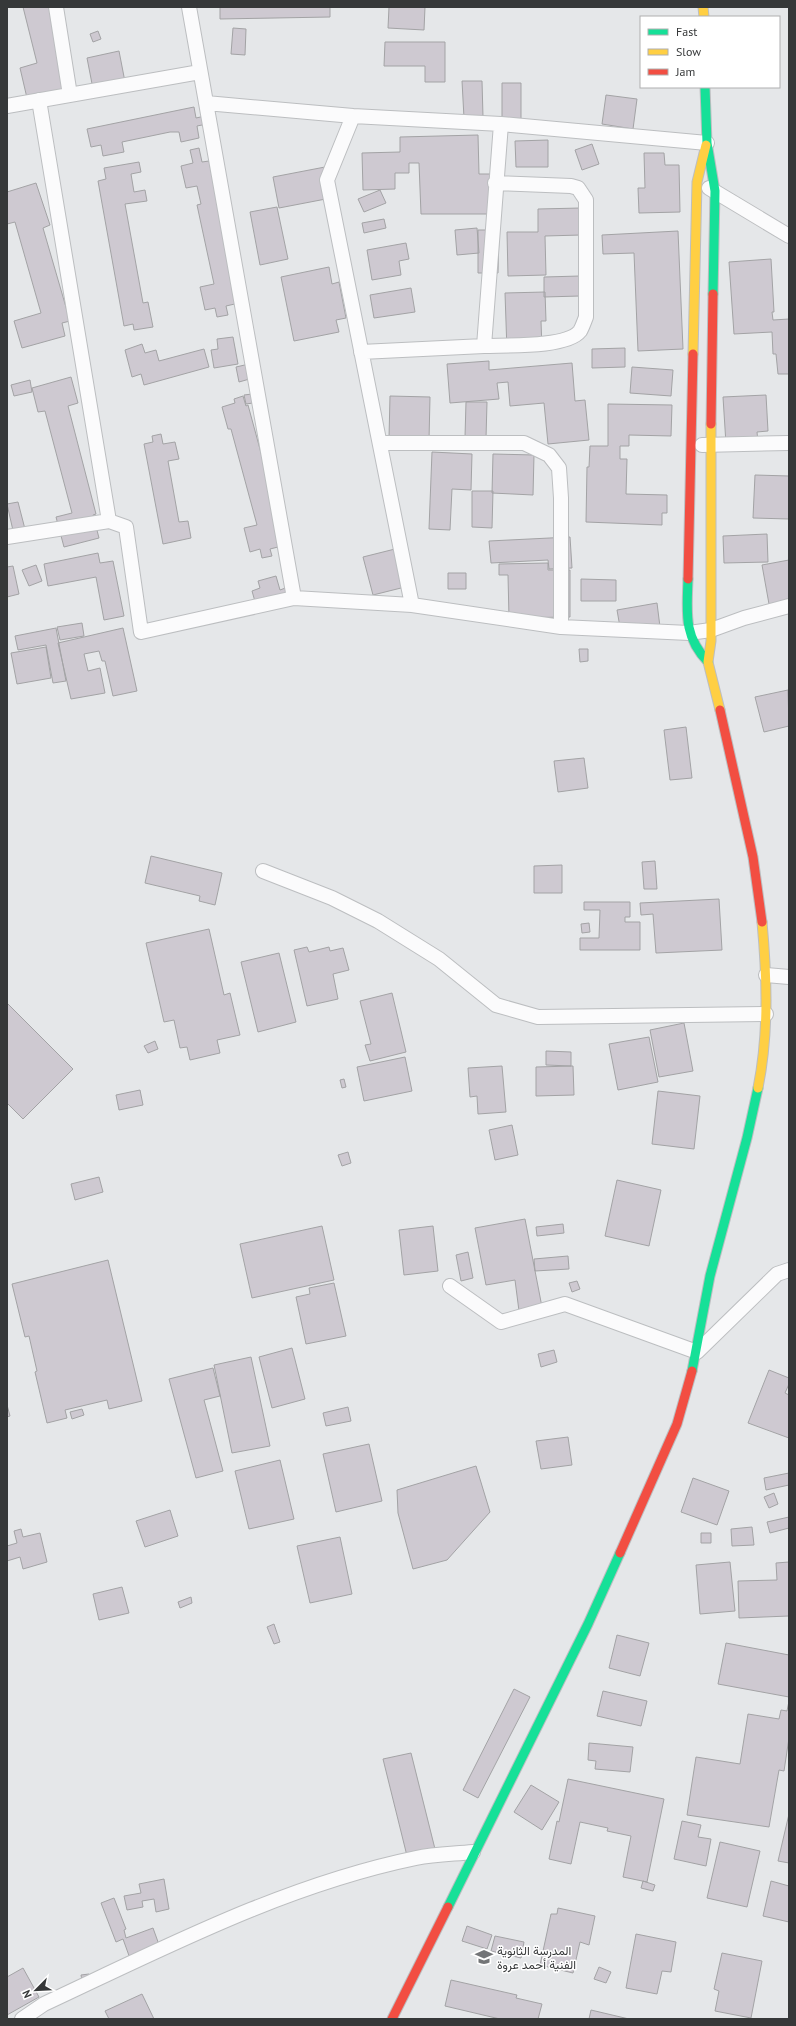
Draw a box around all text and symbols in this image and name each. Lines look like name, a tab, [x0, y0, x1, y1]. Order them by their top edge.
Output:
legend	[640, 16, 780, 88]
text: Fast	[676, 24, 697, 39]
text: Slow	[676, 44, 701, 59]
text: Jam	[675, 64, 695, 79]
place label: المدرسة الثانوية الفنية أحمد عروة	[497, 1943, 576, 1973]
school or university icon: المدرسة الثانوية الفنية أحمد عروة	[474, 1947, 494, 1967]
north arrow	[16, 1970, 56, 2010]
text: N	[19, 1988, 35, 2000]

